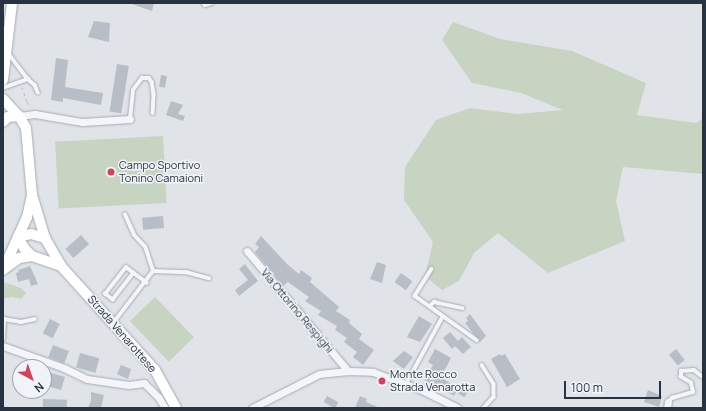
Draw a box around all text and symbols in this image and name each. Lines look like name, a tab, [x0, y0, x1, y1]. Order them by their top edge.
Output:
place label: Campo Sportivo Tonino Camaioni	[119, 159, 203, 185]
marker: Campo Sportivo Tonino Camaioni	[106, 167, 116, 177]
street label: Via Ottorino Respighi	[258, 266, 336, 356]
street label: Strada Venarottese	[85, 293, 159, 375]
north arrow	[12, 359, 52, 399]
place label: Monte Rocco Strada Venarotta	[390, 368, 475, 394]
scale bar	[566, 373, 663, 399]
marker: Monte Rocco Strada Venarotta	[377, 376, 387, 386]
text: 100 m	[571, 379, 603, 396]
text: N	[32, 380, 47, 396]

